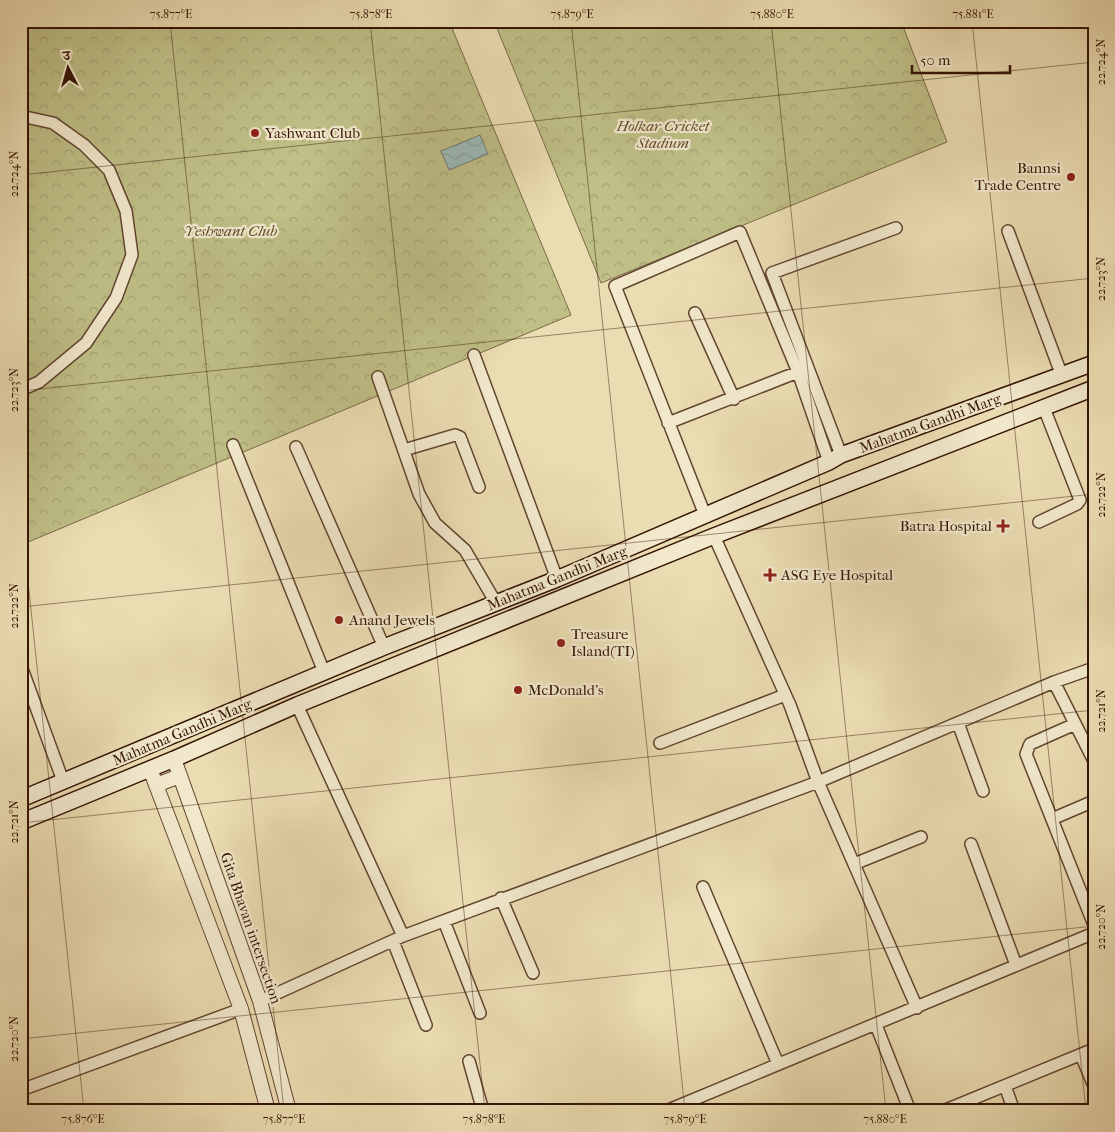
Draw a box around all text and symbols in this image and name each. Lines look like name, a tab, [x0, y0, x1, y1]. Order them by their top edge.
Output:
text: 75.877°E	[150, 7, 192, 21]
text: 75.878°E	[350, 7, 392, 21]
text: 75.879°E	[550, 7, 594, 21]
text: 75.880°E	[750, 7, 794, 21]
text: 75.881°E	[952, 7, 994, 21]
text: 22.724°N	[1094, 39, 1108, 85]
north arrow	[42, 42, 92, 92]
scale bar	[912, 42, 1010, 74]
text: उ	[61, 47, 72, 64]
text: 50 m	[920, 51, 951, 69]
park label: Holkar Cricket Stadium	[616, 117, 711, 152]
place label: Yashwant Club	[264, 124, 360, 142]
marker: Yashwant Club	[249, 127, 261, 139]
text: 22.724°N	[7, 151, 21, 197]
place label: Bannsi Trade Centre	[975, 159, 1062, 194]
marker: Bannsi Trade Centre	[1065, 171, 1077, 183]
park label: Yeshwant Club	[185, 222, 277, 240]
text: 22.723°N	[1094, 257, 1108, 301]
text: 22.723°N	[7, 368, 21, 412]
street label: Mahatma Gandhi Marg	[857, 389, 1004, 457]
text: 22.722°N	[1094, 472, 1108, 518]
place label: Batra Hospital	[900, 517, 992, 535]
marker: Batra Hospital	[996, 519, 1010, 533]
street label: Mahatma Gandhi Marg	[484, 541, 631, 614]
place label: ASG Eye Hospital	[780, 566, 893, 584]
marker: ASG Eye Hospital	[763, 568, 777, 582]
text: 22.722°N	[7, 583, 21, 629]
place label: Anand Jewels	[348, 611, 435, 629]
marker: Anand Jewels	[333, 614, 345, 626]
place label: Treasure Island(TI)	[571, 625, 635, 660]
marker: Treasure Island(TI)	[555, 637, 567, 649]
place label: McDonald's	[528, 681, 604, 699]
marker: McDonald's	[512, 684, 524, 696]
text: 22.721°N	[1094, 689, 1108, 733]
street label: Mahatma Gandhi Marg	[110, 694, 255, 769]
text: 22.721°N	[7, 800, 21, 844]
street label: Gita Bhavan intersection	[217, 850, 286, 1006]
text: 22.720°N	[1094, 904, 1108, 950]
text: 22.720°N	[7, 1016, 21, 1062]
text: 75.876°E	[61, 1112, 105, 1126]
text: 75.877°E	[263, 1112, 305, 1126]
text: 75.878°E	[463, 1112, 505, 1126]
text: 75.879°E	[663, 1112, 707, 1126]
text: 75.880°E	[863, 1112, 907, 1126]

